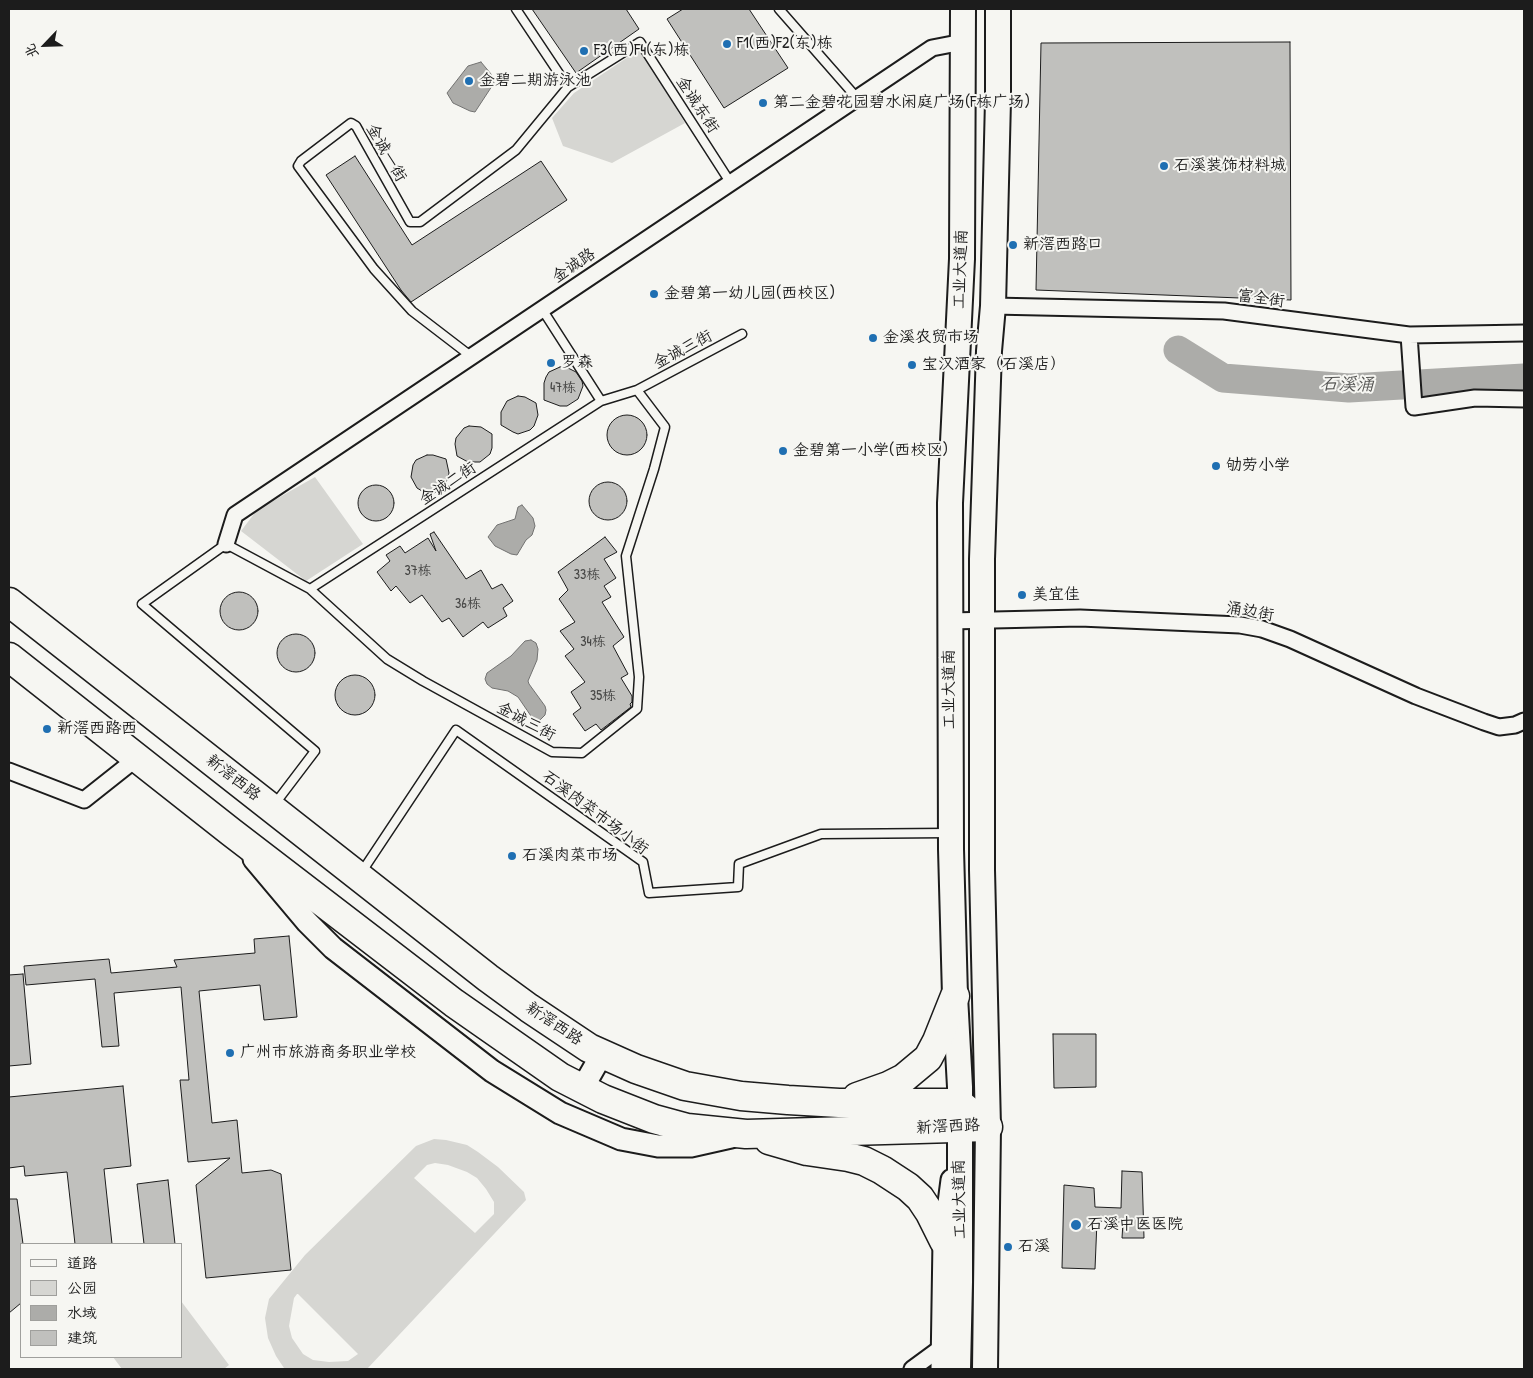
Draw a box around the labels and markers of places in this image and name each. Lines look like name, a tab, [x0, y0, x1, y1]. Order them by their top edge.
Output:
place label: F1(西)F2(东)栋	[737, 34, 833, 54]
marker: F1(西)F2(东)栋	[721, 38, 733, 50]
place label: F3(西)F4(东)栋	[594, 41, 690, 61]
marker: F3(西)F4(东)栋	[578, 45, 590, 57]
place label: 金碧二期游泳池	[479, 71, 591, 91]
marker: 金碧二期游泳池	[463, 75, 475, 87]
place label: 第二金碧花园碧水闲庭广场(F栋广场)	[773, 93, 1030, 113]
marker: 第二金碧花园碧水闲庭广场(F栋广场)	[757, 97, 769, 109]
place label: 石溪装饰材料城	[1174, 156, 1286, 176]
marker: 石溪装饰材料城	[1158, 160, 1170, 172]
place label: 新滘西路口	[1023, 235, 1103, 255]
marker: 新滘西路口	[1007, 239, 1019, 251]
place label: 金碧第一幼儿园(西校区)	[664, 284, 835, 304]
marker: 金碧第一幼儿园(西校区)	[648, 288, 660, 300]
place label: 金溪农贸市场	[883, 328, 979, 348]
marker: 金溪农贸市场	[867, 332, 879, 344]
place label: 罗森	[561, 353, 593, 373]
place label: 宝汉酒家（石溪店）	[922, 355, 1066, 375]
marker: 罗森	[545, 357, 557, 369]
marker: 宝汉酒家（石溪店）	[906, 359, 918, 371]
place label: 金碧第一小学(西校区)	[793, 441, 948, 461]
marker: 金碧第一小学(西校区)	[777, 445, 789, 457]
place label: 劬劳小学	[1226, 456, 1290, 476]
marker: 劬劳小学	[1210, 460, 1222, 472]
place label: 美宜佳	[1032, 585, 1080, 605]
marker: 美宜佳	[1016, 589, 1028, 601]
place label: 新滘西路西	[57, 719, 137, 739]
marker: 新滘西路西	[41, 723, 53, 735]
place label: 石溪肉菜市场	[522, 846, 618, 866]
marker: 石溪肉菜市场	[506, 850, 518, 862]
place label: 广州市旅游商务职业学校	[240, 1043, 416, 1063]
marker: 广州市旅游商务职业学校	[224, 1047, 236, 1059]
place label: 石溪中医医院	[1087, 1215, 1183, 1235]
marker: 石溪中医医院	[1069, 1218, 1083, 1232]
place label: 石溪	[1018, 1237, 1050, 1257]
marker: 石溪	[1002, 1241, 1014, 1253]

